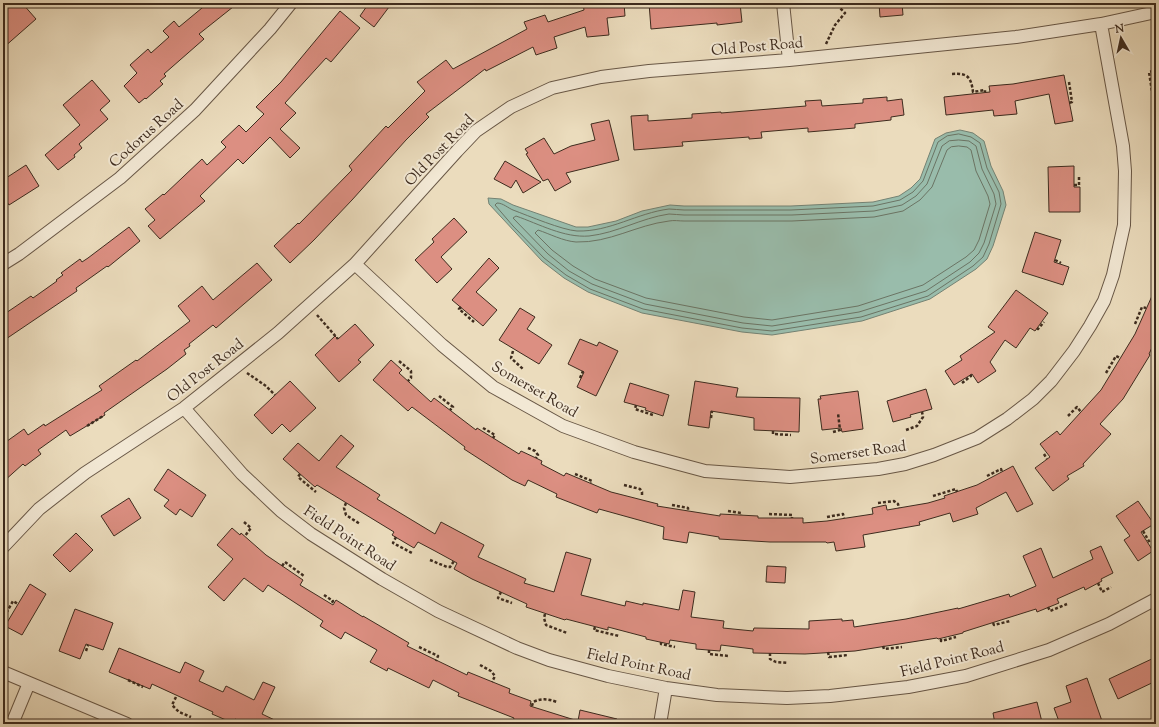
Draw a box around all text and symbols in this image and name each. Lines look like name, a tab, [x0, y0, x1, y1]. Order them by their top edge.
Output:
north arrow	[1101, 18, 1141, 58]
text: N	[1113, 20, 1125, 38]
street label: Old Post Road	[710, 33, 805, 62]
street label: Codorus Road	[105, 95, 189, 173]
street label: Old Post Road	[400, 110, 480, 192]
street label: Old Post Road	[163, 334, 249, 408]
street label: Somerset Road	[487, 357, 582, 424]
street label: Somerset Road	[809, 436, 908, 471]
street label: Field Point Road	[299, 502, 400, 577]
street label: Field Point Road	[898, 637, 1007, 683]
street label: Field Point Road	[585, 644, 693, 687]

